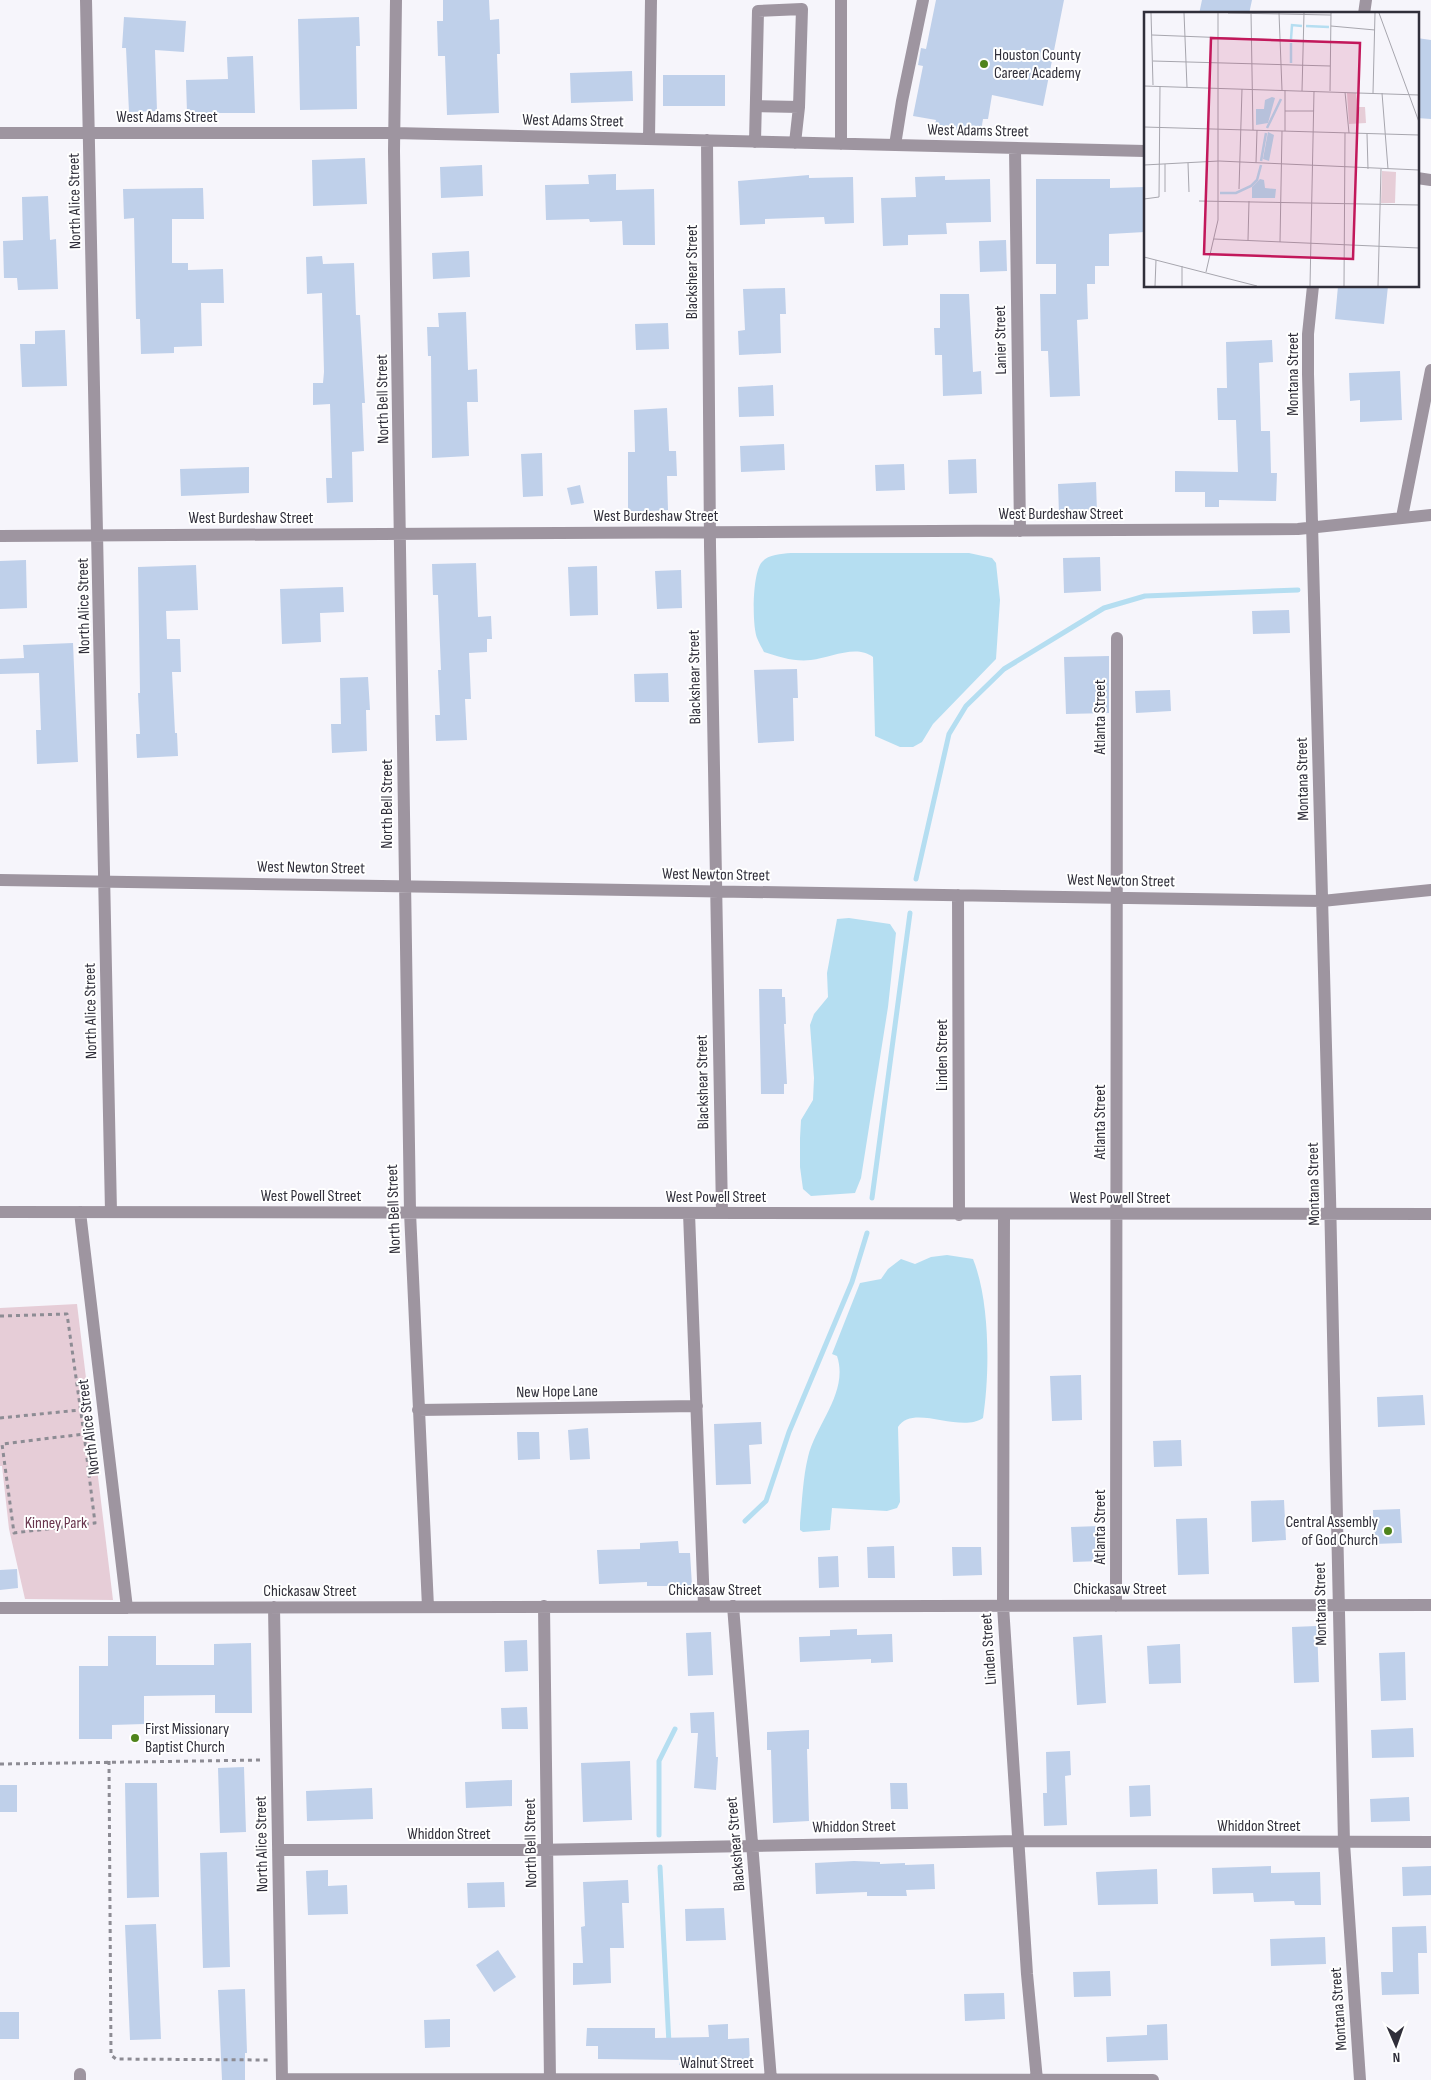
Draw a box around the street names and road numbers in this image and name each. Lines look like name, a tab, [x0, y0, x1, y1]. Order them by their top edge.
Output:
street label: West Adams Street	[116, 108, 218, 127]
street label: West Adams Street	[522, 111, 624, 131]
street label: West Adams Street	[927, 121, 1029, 141]
street label: North Alice Street	[65, 153, 85, 249]
street label: Blackshear Street	[683, 225, 702, 319]
street label: Lanier Street	[991, 305, 1011, 375]
street label: Montana Street	[1284, 332, 1303, 416]
street label: North Bell Street	[373, 354, 393, 444]
street label: West Burdeshaw Street	[999, 505, 1124, 524]
street label: West Burdeshaw Street	[594, 507, 719, 526]
street label: West Burdeshaw Street	[189, 509, 314, 528]
street label: North Alice Street	[74, 558, 94, 654]
street label: Blackshear Street	[685, 629, 705, 724]
street label: Atlanta Street	[1091, 679, 1110, 756]
street label: Montana Street	[1293, 737, 1313, 821]
street label: North Bell Street	[378, 759, 397, 849]
street label: West Newton Street	[257, 858, 365, 878]
street label: West Newton Street	[662, 865, 770, 885]
street label: West Newton Street	[1067, 871, 1175, 891]
street label: North Alice Street	[81, 963, 101, 1059]
street label: Linden Street	[933, 1019, 952, 1091]
street label: Blackshear Street	[693, 1034, 713, 1129]
street label: Atlanta Street	[1091, 1084, 1110, 1161]
street label: Montana Street	[1304, 1142, 1324, 1226]
street label: North Bell Street	[383, 1164, 405, 1254]
street label: West Powell Street	[261, 1187, 361, 1206]
street label: West Powell Street	[666, 1188, 766, 1207]
street label: West Powell Street	[1070, 1189, 1170, 1208]
street label: North Alice Street	[74, 1378, 104, 1476]
street label: New Hope Lane	[516, 1382, 598, 1402]
street label: Atlanta Street	[1091, 1489, 1110, 1566]
street label: Montana Street	[1311, 1562, 1331, 1646]
street label: Chickasaw Street	[1073, 1580, 1167, 1599]
street label: Chickasaw Street	[668, 1581, 762, 1600]
street label: Chickasaw Street	[263, 1582, 357, 1601]
street label: Linden Street	[977, 1612, 1001, 1686]
street label: North Alice Street	[252, 1796, 272, 1892]
street label: Blackshear Street	[722, 1796, 750, 1892]
street label: North Bell Street	[521, 1798, 541, 1888]
street label: Whiddon Street	[812, 1817, 896, 1837]
street label: Whiddon Street	[1217, 1817, 1301, 1836]
street label: Whiddon Street	[407, 1825, 491, 1844]
street label: Montana Street	[1327, 1967, 1351, 2051]
street label: Walnut Street	[680, 2054, 754, 2073]

